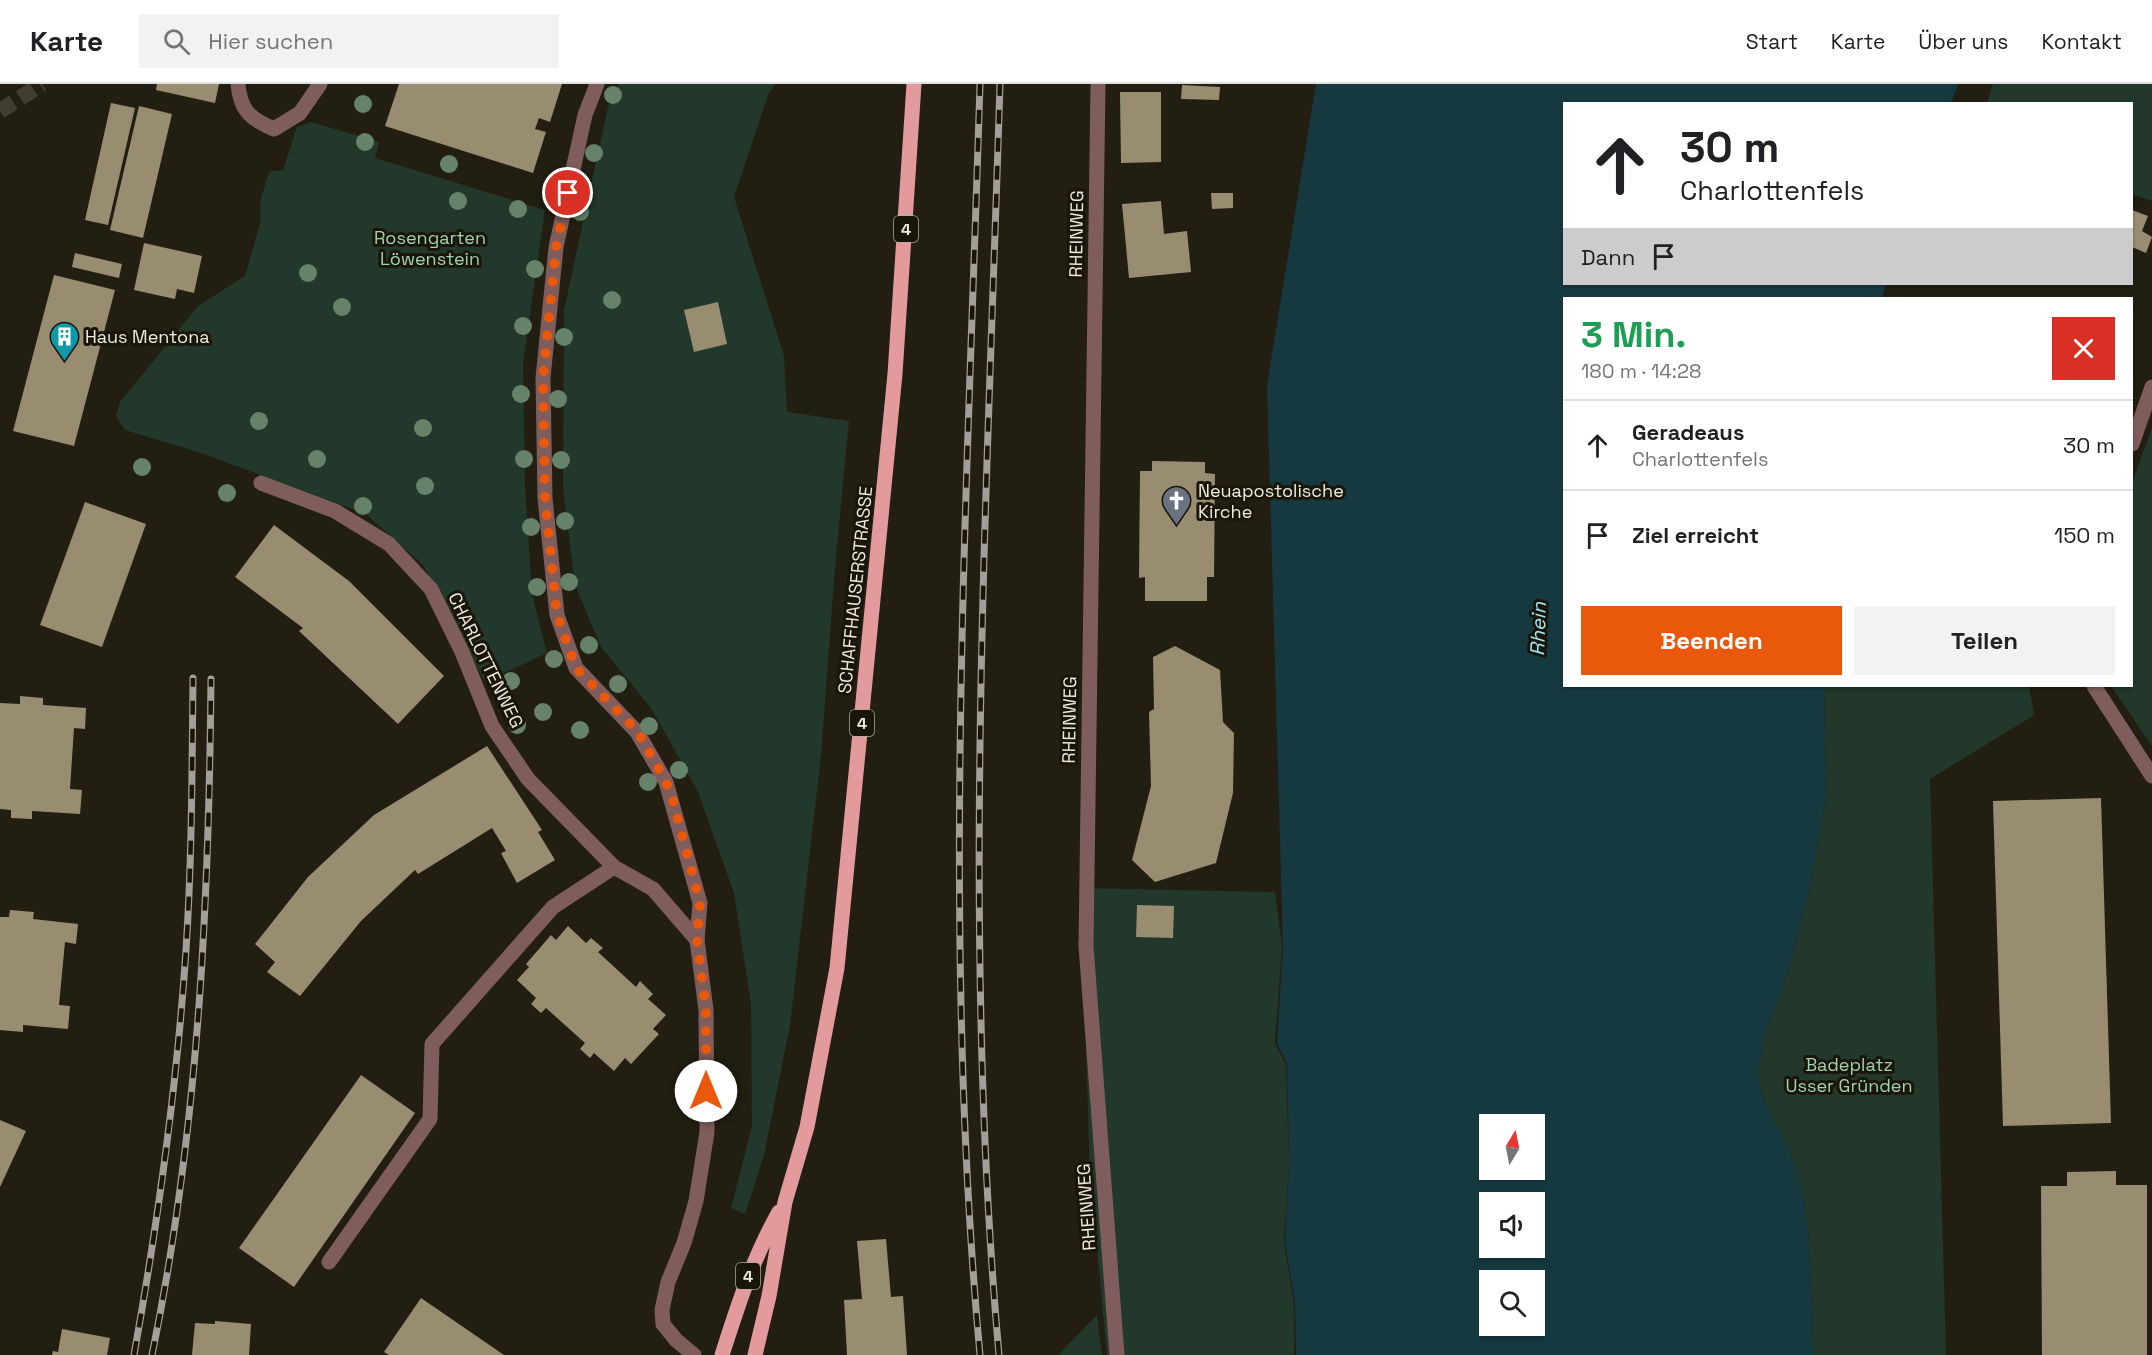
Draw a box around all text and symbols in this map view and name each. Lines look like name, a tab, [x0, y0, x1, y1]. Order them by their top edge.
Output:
search box	[139, 14, 559, 68]
text: Karte	[30, 23, 103, 59]
icon: search	[160, 25, 193, 58]
text: Hier suchen	[208, 27, 333, 55]
text: Start	[1746, 28, 1798, 55]
text: Karte	[1831, 28, 1885, 55]
text: Über uns	[1918, 28, 2008, 55]
text: Kontakt	[2041, 28, 2122, 55]
text: 30 m	[1680, 121, 1779, 174]
icon: ahead	[1581, 126, 1659, 204]
pin	[542, 167, 593, 218]
text: Charlottenfels	[1680, 173, 1864, 208]
icon: arrive	[551, 176, 584, 209]
street label: RHEINWEG	[1064, 190, 1088, 278]
road number: 4	[894, 216, 918, 242]
park label: Rosengarten Löwenstein	[374, 226, 486, 270]
icon: arrive	[1647, 240, 1680, 273]
text: Dann	[1581, 243, 1635, 271]
text: 3 Min.	[1581, 312, 1686, 358]
button: close	[2052, 317, 2115, 380]
building icon: Haus Mentona	[48, 320, 80, 362]
place label: Haus Mentona	[85, 325, 210, 348]
text: 180 m · 14:28	[1581, 358, 1701, 384]
text: Geradeaus	[1632, 418, 1744, 446]
icon: ahead	[1581, 429, 1614, 462]
text: 30 m	[2063, 431, 2115, 459]
text: Charlottenfels	[1632, 446, 1769, 472]
place label: Neuapostolische Kirche	[1198, 479, 1344, 523]
church icon: Neuapostolische Kirche	[1161, 484, 1193, 526]
street label: SCHAFFHAUSERSTRASSE	[833, 485, 877, 695]
icon: arrive	[1581, 519, 1614, 552]
text: Ziel erreicht	[1632, 521, 1759, 549]
text: 150 m	[2054, 521, 2115, 549]
street label: CHARLOTTENWEG	[443, 588, 529, 732]
water label: Rhein	[1524, 601, 1552, 656]
button: Beenden	[1581, 606, 1842, 675]
button: Teilen	[1854, 606, 2115, 675]
street label: RHEINWEG	[1057, 676, 1081, 764]
road number: 4	[850, 710, 874, 736]
park label: Badeplatz Usser Gründen	[1785, 1053, 1913, 1097]
position arrow	[674, 1059, 738, 1123]
north arrow	[1479, 1114, 1545, 1180]
map controls	[1479, 1114, 1545, 1336]
street label: RHEINWEG	[1071, 1163, 1101, 1251]
button: sound	[1479, 1192, 1545, 1258]
road number: 4	[736, 1263, 760, 1289]
button: search	[1479, 1270, 1545, 1336]

